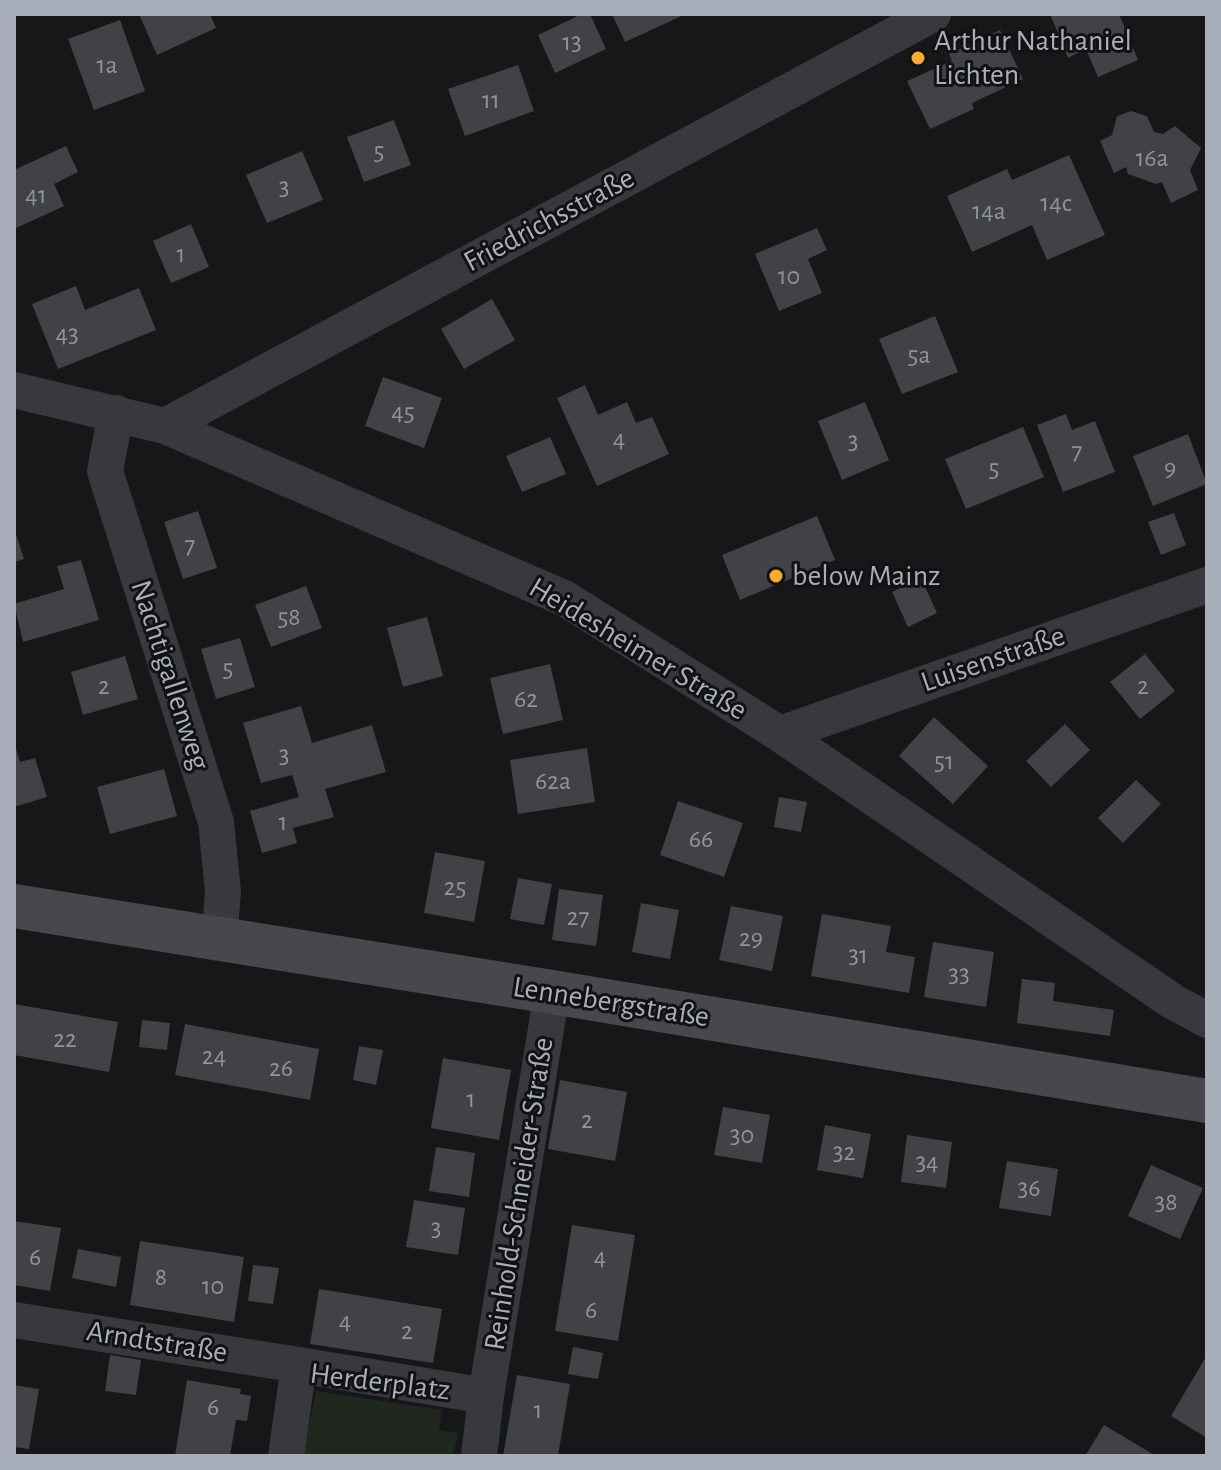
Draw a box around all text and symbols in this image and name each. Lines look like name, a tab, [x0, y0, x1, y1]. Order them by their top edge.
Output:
place label: Arthur Nathaniel Lichten	[934, 23, 1132, 94]
house number: 13	[562, 26, 582, 58]
house number: 1a	[97, 49, 117, 81]
marker: Arthur Nathaniel Lichten	[909, 49, 927, 67]
house number: 11	[482, 84, 500, 116]
house number: 5	[374, 135, 384, 167]
house number: 16a	[1135, 142, 1169, 174]
street label: Friedrichsstraße	[458, 160, 640, 280]
house number: 3	[279, 171, 289, 203]
house number: 41	[25, 179, 47, 211]
house number: 14c	[1040, 187, 1072, 219]
house number: 14a	[972, 195, 1006, 227]
house number: 1	[177, 238, 185, 270]
house number: 10	[778, 260, 800, 292]
house number: 43	[55, 318, 79, 350]
house number: 5a	[908, 339, 930, 371]
house number: 45	[391, 396, 415, 428]
house number: 4	[613, 423, 625, 455]
house number: 3	[848, 425, 858, 457]
house number: 7	[1072, 435, 1082, 467]
house number: 5	[989, 452, 999, 484]
house number: 9	[1164, 452, 1176, 484]
house number: 7	[185, 529, 195, 561]
place label: below Mainz	[792, 558, 940, 594]
marker: below Mainz	[767, 567, 785, 585]
street label: Heidesheimer Straße	[522, 570, 754, 728]
street label: Nachtigallenweg	[122, 576, 218, 774]
house number: 58	[277, 601, 301, 633]
street label: Luisenstraße	[916, 618, 1070, 700]
house number: 5	[223, 652, 233, 684]
house number: 2	[98, 670, 110, 702]
house number: 2	[1137, 670, 1149, 702]
house number: 62	[514, 683, 538, 715]
house number: 3	[279, 739, 289, 771]
house number: 51	[934, 745, 954, 777]
house number: 62a	[535, 765, 571, 797]
house number: 1	[279, 806, 287, 838]
house number: 66	[689, 823, 713, 855]
house number: 25	[444, 871, 466, 903]
house number: 27	[567, 901, 589, 933]
house number: 29	[739, 922, 763, 954]
house number: 31	[848, 939, 868, 971]
house number: 33	[948, 958, 970, 990]
street label: Lennebergstraße	[510, 969, 712, 1035]
house number: 22	[53, 1023, 77, 1055]
street label: Reinhold-Schneider-Straße	[476, 1035, 562, 1353]
house number: 24	[202, 1040, 226, 1072]
house number: 26	[269, 1052, 293, 1084]
house number: 1	[467, 1083, 475, 1115]
house number: 2	[581, 1104, 593, 1136]
house number: 30	[730, 1119, 754, 1151]
house number: 32	[833, 1136, 855, 1168]
house number: 34	[915, 1146, 939, 1178]
house number: 36	[1018, 1172, 1040, 1204]
house number: 38	[1154, 1186, 1178, 1218]
house number: 3	[431, 1212, 441, 1244]
house number: 6	[29, 1241, 41, 1273]
house number: 4	[594, 1241, 606, 1273]
house number: 8	[155, 1261, 167, 1293]
house number: 10	[202, 1270, 224, 1302]
house number: 6	[585, 1294, 597, 1326]
house number: 4	[339, 1305, 351, 1337]
street label: Arndtstraße	[84, 1313, 230, 1371]
house number: 2	[401, 1315, 413, 1347]
street label: Herderplatz	[308, 1356, 452, 1408]
house number: 6	[207, 1391, 219, 1423]
house number: 1	[534, 1394, 542, 1426]

